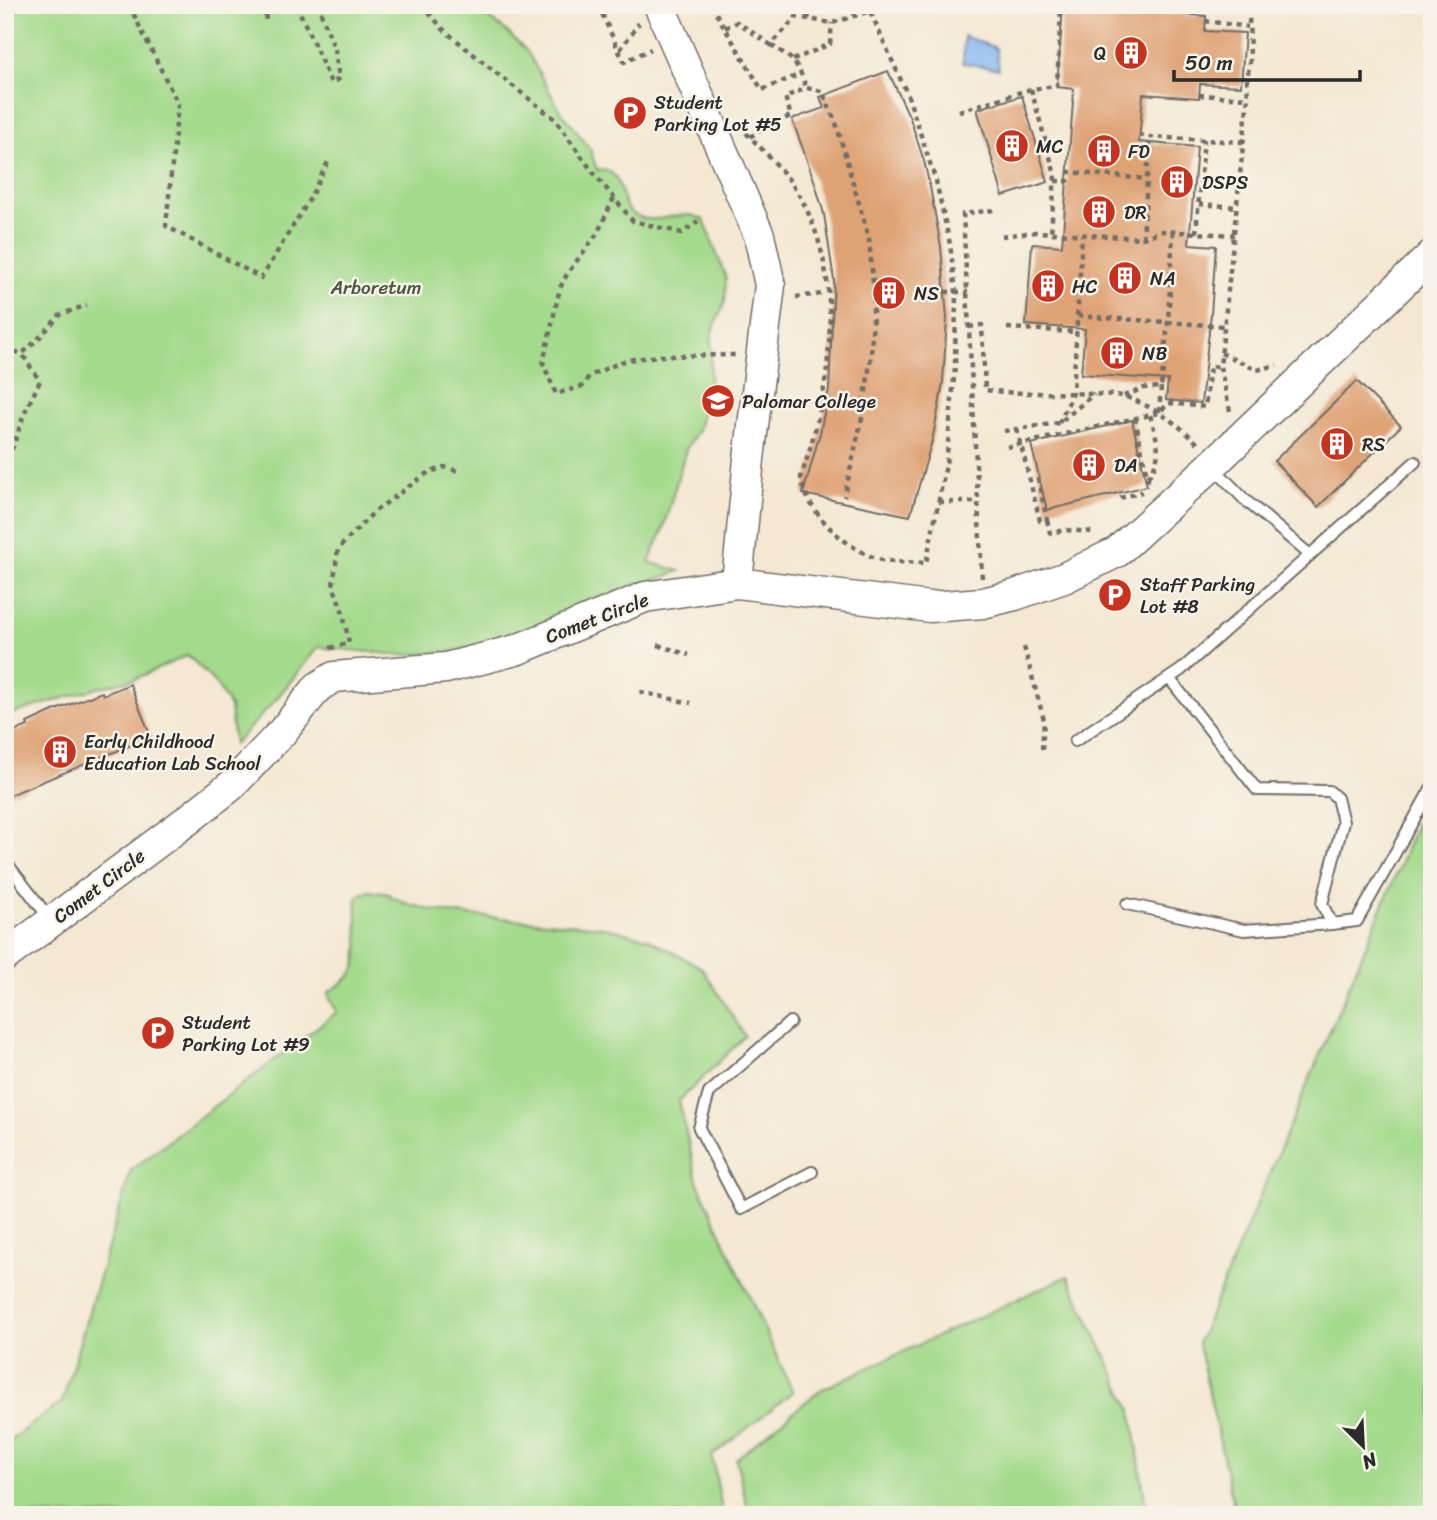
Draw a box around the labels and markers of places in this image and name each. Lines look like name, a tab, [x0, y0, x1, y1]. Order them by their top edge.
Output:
building icon: Q	[1112, 34, 1150, 72]
place label: Q	[1094, 37, 1106, 70]
place label: Student Parking Lot #5	[654, 86, 782, 141]
parking icon: Student Parking Lot #5	[611, 94, 649, 132]
building icon: MC	[993, 127, 1031, 165]
place label: MC	[1036, 130, 1064, 163]
building icon: FD	[1085, 132, 1123, 170]
place label: FD	[1128, 135, 1150, 168]
building icon: DSPS	[1158, 163, 1196, 201]
place label: DSPS	[1202, 166, 1248, 199]
building icon: DR	[1080, 193, 1118, 231]
place label: DR	[1124, 196, 1147, 229]
building icon: NA	[1106, 259, 1144, 297]
place label: NA	[1150, 262, 1176, 295]
building icon: HC	[1029, 267, 1067, 305]
place label: HC	[1072, 270, 1097, 303]
building icon: NS	[870, 274, 908, 312]
place label: NS	[914, 277, 939, 310]
building icon: NB	[1098, 334, 1136, 372]
place label: NB	[1142, 337, 1167, 370]
school or university icon: Palomar College	[699, 382, 737, 420]
place label: Palomar College	[742, 385, 876, 418]
building icon: RS	[1318, 425, 1356, 463]
place label: RS	[1362, 428, 1386, 461]
building icon: DA	[1070, 446, 1108, 484]
place label: DA	[1114, 449, 1138, 482]
place label: Staff Parking Lot #8	[1140, 568, 1256, 623]
parking icon: Staff Parking Lot #8	[1096, 576, 1134, 614]
place label: Early Childhood Education Lab School	[84, 725, 261, 780]
building icon: Early Childhood Education Lab School	[41, 733, 79, 771]
place label: Student Parking Lot #9	[182, 1006, 310, 1061]
parking icon: Student Parking Lot #9	[139, 1014, 177, 1052]

